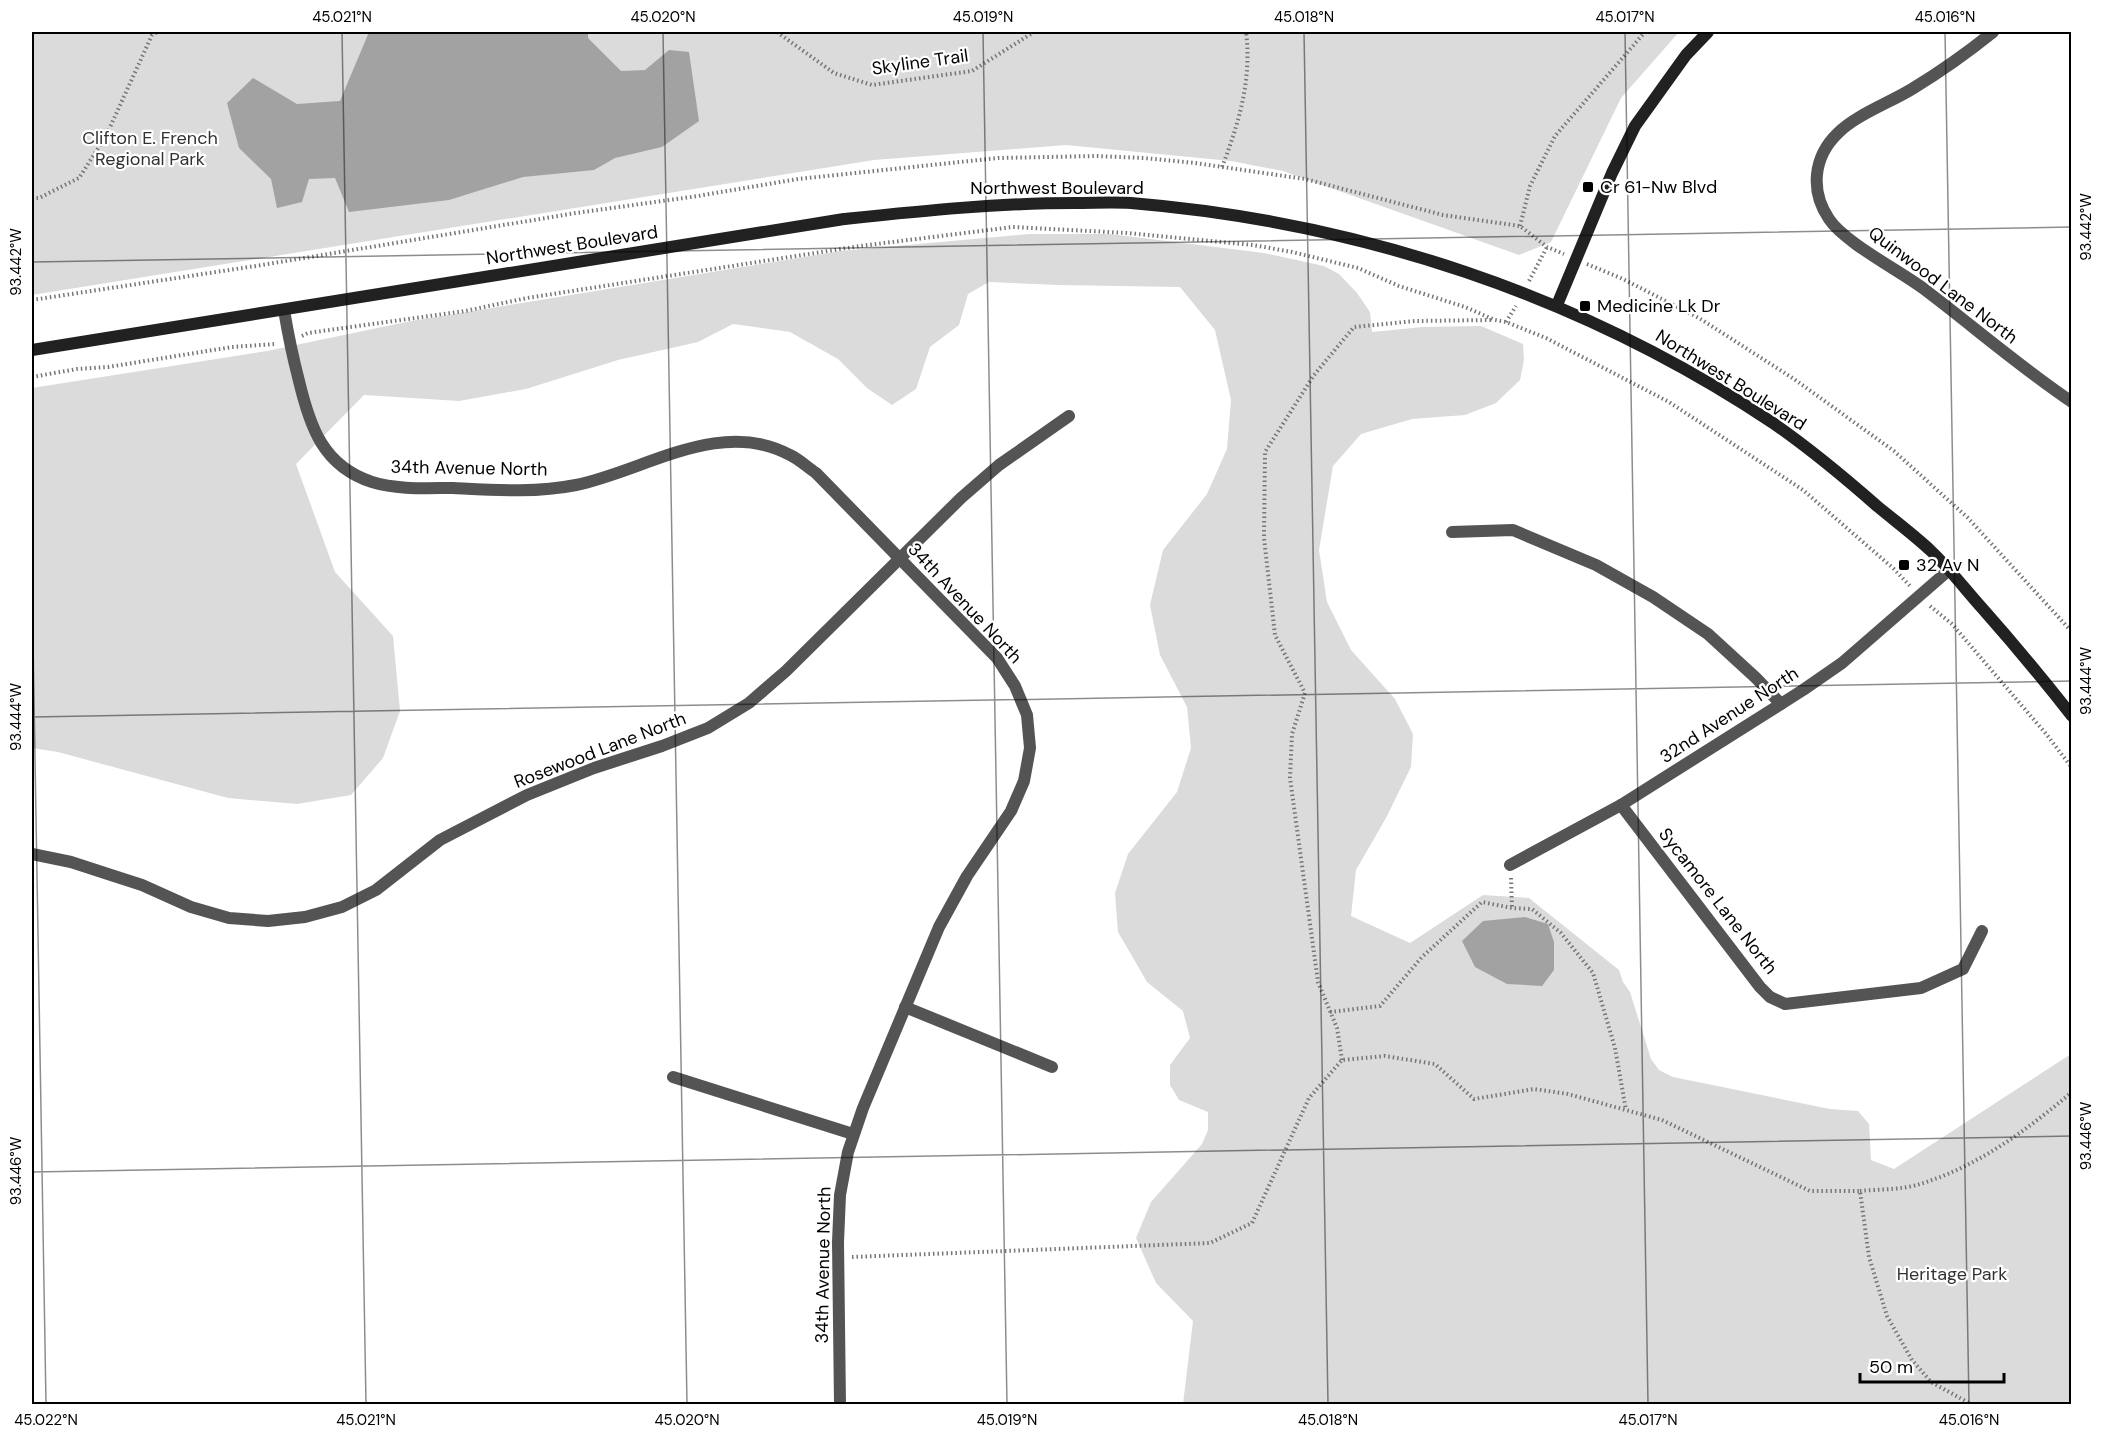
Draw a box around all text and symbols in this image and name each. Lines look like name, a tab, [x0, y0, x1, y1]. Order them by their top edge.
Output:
text: 45.021°N	[312, 7, 372, 27]
text: 45.020°N	[631, 7, 696, 27]
text: 45.019°N	[953, 7, 1013, 27]
text: 45.018°N	[1274, 7, 1334, 27]
text: 45.017°N	[1595, 7, 1655, 27]
text: 45.016°N	[1915, 7, 1975, 27]
street label: Skyline Trail	[870, 43, 970, 81]
park label: Clifton E. French Regional Park	[82, 126, 218, 171]
place label: Cr 61-Nw Blvd	[1600, 175, 1717, 199]
street label: Northwest Boulevard	[970, 176, 1144, 200]
marker: Cr 61-Nw Blvd	[1581, 180, 1595, 194]
text: 93.442°W	[2076, 193, 2096, 261]
street label: Northwest Boulevard	[484, 220, 660, 270]
street label: Quinwood Lane North	[1863, 221, 2023, 349]
text: 93.442°W	[6, 228, 26, 296]
place label: Medicine Lk Dr	[1597, 294, 1721, 318]
marker: Medicine Lk Dr	[1578, 299, 1592, 313]
street label: Northwest Boulevard	[1651, 324, 1811, 436]
street label: 34th Avenue North	[390, 455, 548, 481]
street label: 34th Avenue North	[903, 537, 1027, 669]
place label: 32 Av N	[1916, 553, 1980, 577]
marker: 32 Av N	[1897, 558, 1911, 572]
text: 93.444°W	[2076, 647, 2096, 715]
street label: 32nd Avenue North	[1655, 661, 1803, 769]
text: 93.444°W	[6, 683, 26, 751]
street label: Rosewood Lane North	[511, 706, 689, 794]
street label: Sycamore Lane North	[1653, 823, 1783, 979]
text: 93.446°W	[2076, 1101, 2096, 1170]
text: 93.446°W	[6, 1136, 26, 1205]
street label: 34th Avenue North	[810, 1186, 836, 1344]
park label: Heritage Park	[1897, 1262, 2007, 1286]
scale bar	[1860, 1346, 2004, 1384]
text: 50 m	[1869, 1355, 1913, 1379]
text: 45.022°N	[14, 1410, 78, 1430]
text: 45.021°N	[336, 1410, 396, 1430]
text: 45.020°N	[655, 1410, 720, 1430]
text: 45.019°N	[977, 1410, 1037, 1430]
text: 45.018°N	[1298, 1410, 1358, 1430]
text: 45.017°N	[1618, 1410, 1678, 1430]
text: 45.016°N	[1939, 1410, 1999, 1430]

